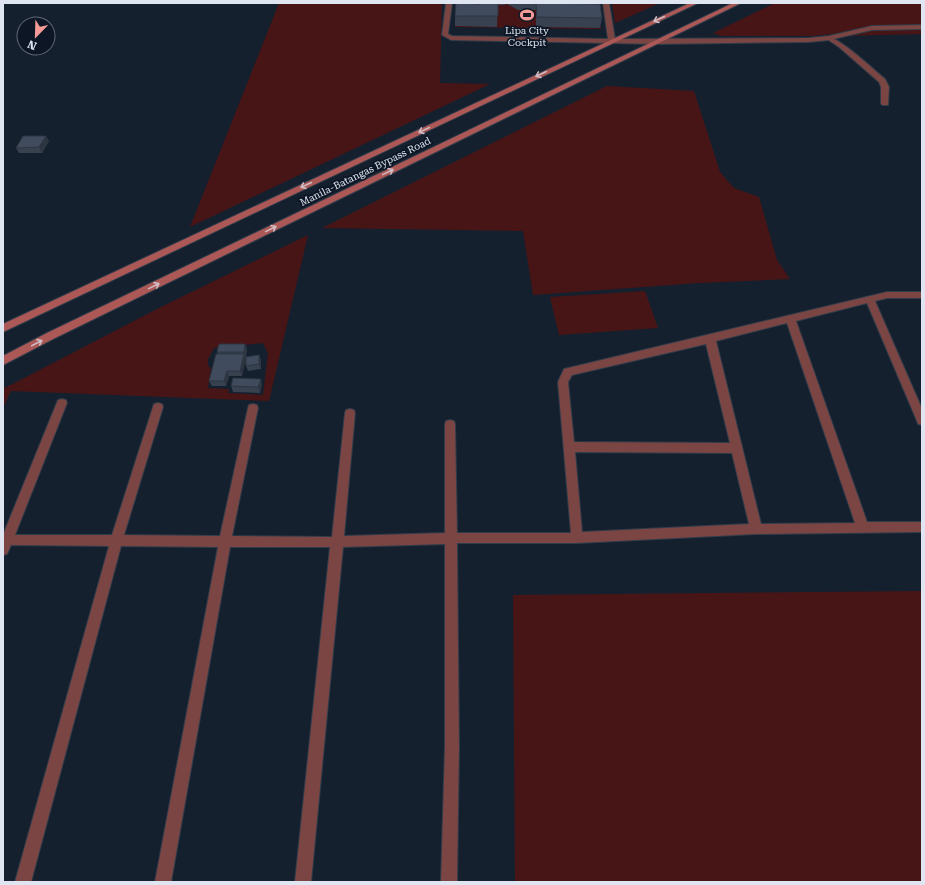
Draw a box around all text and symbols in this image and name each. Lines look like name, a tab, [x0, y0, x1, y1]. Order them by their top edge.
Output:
sports icon: Lipa City Cockpit	[519, 7, 535, 23]
north arrow	[16, 16, 56, 56]
one-way arrow	[654, 16, 666, 23]
place label: Lipa City Cockpit	[505, 25, 549, 48]
text: N	[25, 37, 39, 52]
one-way arrow	[536, 71, 548, 78]
one-way arrow	[418, 126, 430, 134]
street label: Manila-Batangas Bypass Road	[298, 135, 433, 208]
one-way arrow	[382, 168, 394, 175]
one-way arrow	[301, 182, 313, 189]
one-way arrow	[265, 225, 277, 232]
one-way arrow	[148, 282, 160, 289]
one-way arrow	[31, 339, 43, 346]

